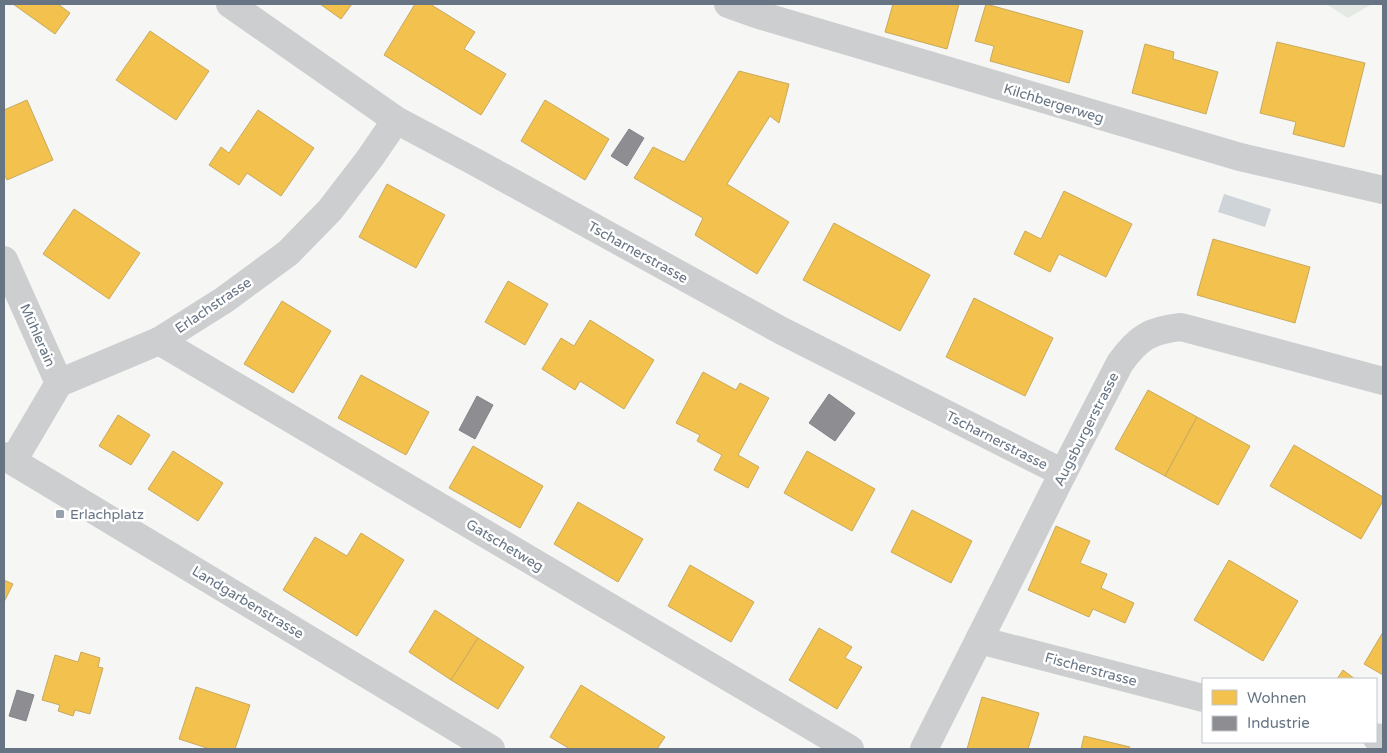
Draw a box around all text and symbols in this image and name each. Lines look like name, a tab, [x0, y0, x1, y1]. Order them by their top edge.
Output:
street label: Kilchbergerweg	[1002, 80, 1106, 127]
street label: Tscharnerstrasse	[585, 218, 691, 287]
street label: Erlachstrasse	[172, 274, 255, 337]
street label: Mühlerain	[16, 301, 59, 369]
street label: Augsburgerstrasse	[1050, 369, 1123, 489]
street label: Tscharnerstrasse	[943, 407, 1051, 473]
place label: Erlachplatz	[70, 506, 144, 523]
marker: Erlachplatz	[54, 508, 66, 520]
street label: Gatschetweg	[463, 516, 547, 575]
street label: Landgarbenstrasse	[189, 562, 307, 643]
street label: Fischerstrasse	[1043, 649, 1139, 690]
legend	[1202, 678, 1377, 743]
text: Wohnen	[1247, 689, 1307, 707]
text: Industrie	[1247, 714, 1310, 732]

